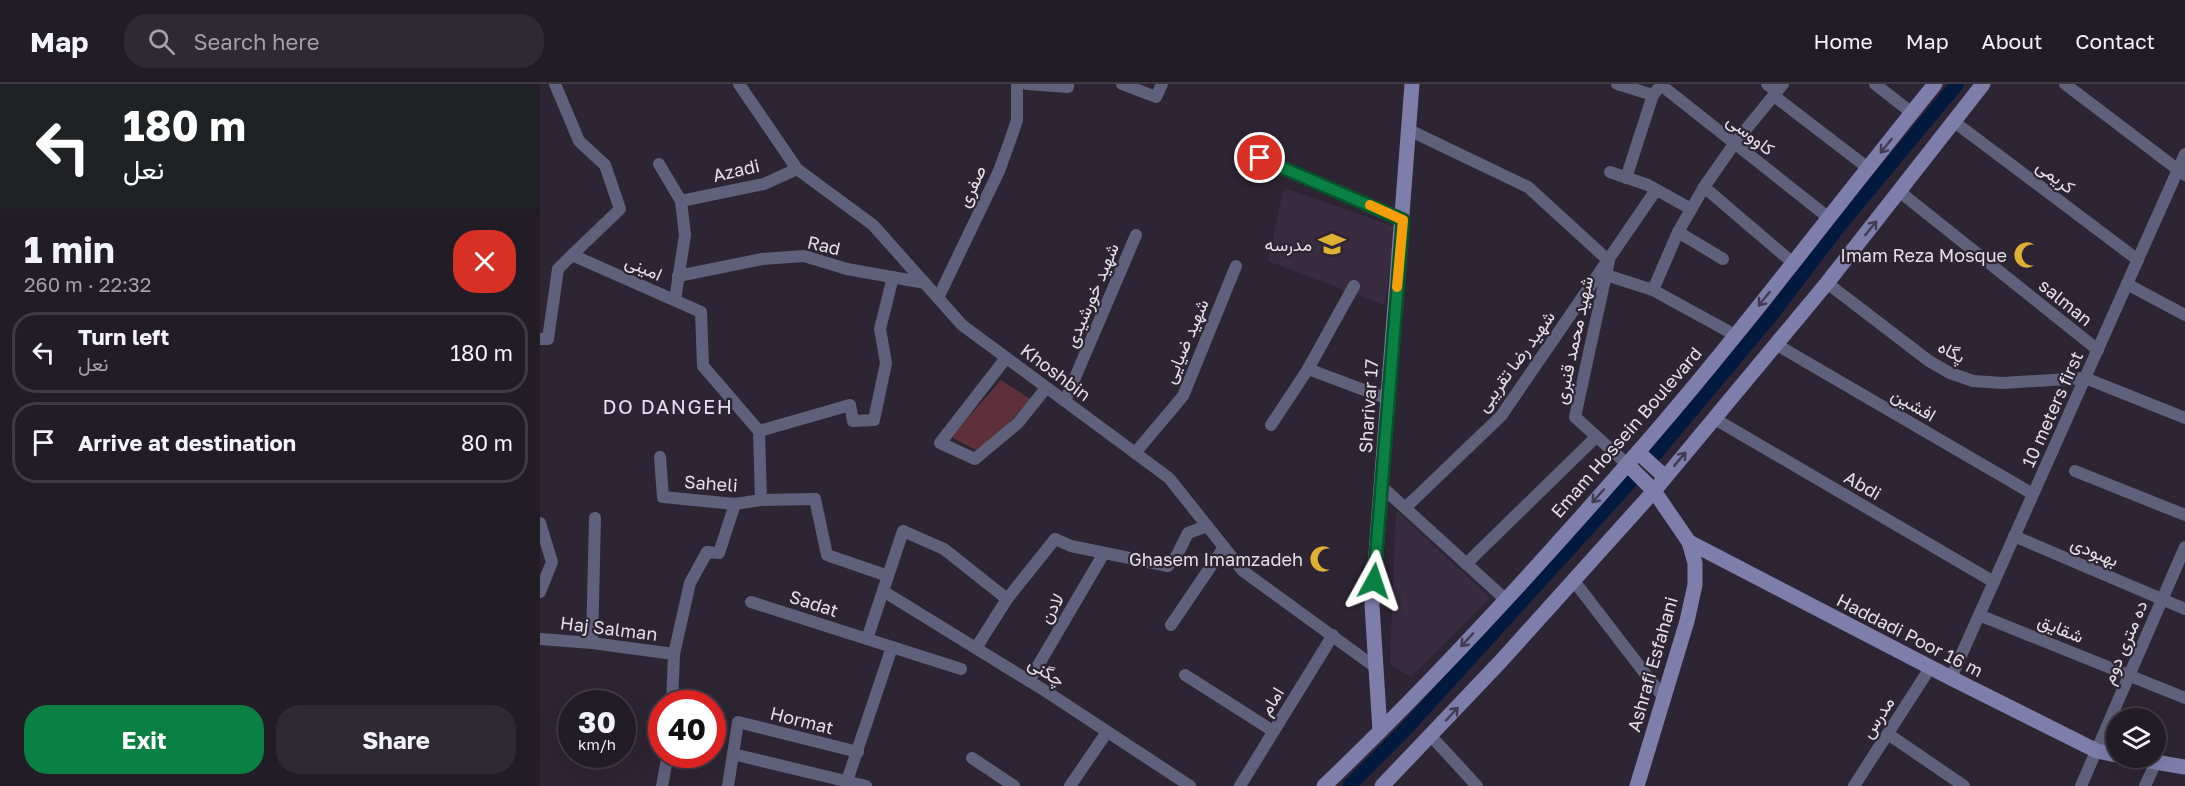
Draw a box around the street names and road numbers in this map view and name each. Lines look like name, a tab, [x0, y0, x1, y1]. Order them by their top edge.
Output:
street label: کاووسی	[1722, 109, 1779, 160]
street label: Azadi	[710, 154, 762, 186]
street label: کریمی	[2032, 154, 2080, 198]
street label: صفری	[952, 162, 991, 211]
street label: Rad	[805, 231, 843, 259]
street label: شهید خورشیدی	[1059, 239, 1124, 351]
street label: امینی	[622, 249, 666, 286]
street label: شهید محمد قنبری	[1549, 274, 1598, 406]
street label: salman	[2035, 274, 2097, 330]
street label: شهید ضیایی	[1157, 295, 1214, 387]
street label: شهید رضا تقریبی	[1471, 306, 1560, 417]
street label: پگاه	[1934, 335, 1969, 369]
street label: Khoshbin	[1017, 339, 1095, 405]
street label: Emam Hossein Boulevard	[1546, 342, 1706, 522]
street label: 10 meters first	[2017, 348, 2087, 470]
street label: Sharivar 17	[1354, 358, 1382, 454]
street label: افشین	[1887, 383, 1940, 426]
street label: Abdi	[1841, 466, 1885, 504]
street label: Saheli	[683, 470, 739, 496]
street label: بهبودی	[2067, 531, 2122, 572]
street label: Sadat	[787, 585, 841, 621]
street label: لادن	[1034, 589, 1068, 627]
street label: Haddadi Poor 16 m	[1833, 589, 1987, 681]
street label: Ashrafi Esfahani	[1622, 594, 1682, 734]
street label: ده متری دوم	[2096, 597, 2153, 688]
street label: شقایق	[2035, 609, 2087, 648]
street label: Haj Salman	[559, 611, 659, 645]
street label: چگنی	[1024, 651, 1069, 692]
street label: امام	[1254, 683, 1290, 720]
street label: مدرس	[1855, 692, 1899, 742]
street label: Hormat	[768, 702, 836, 738]

